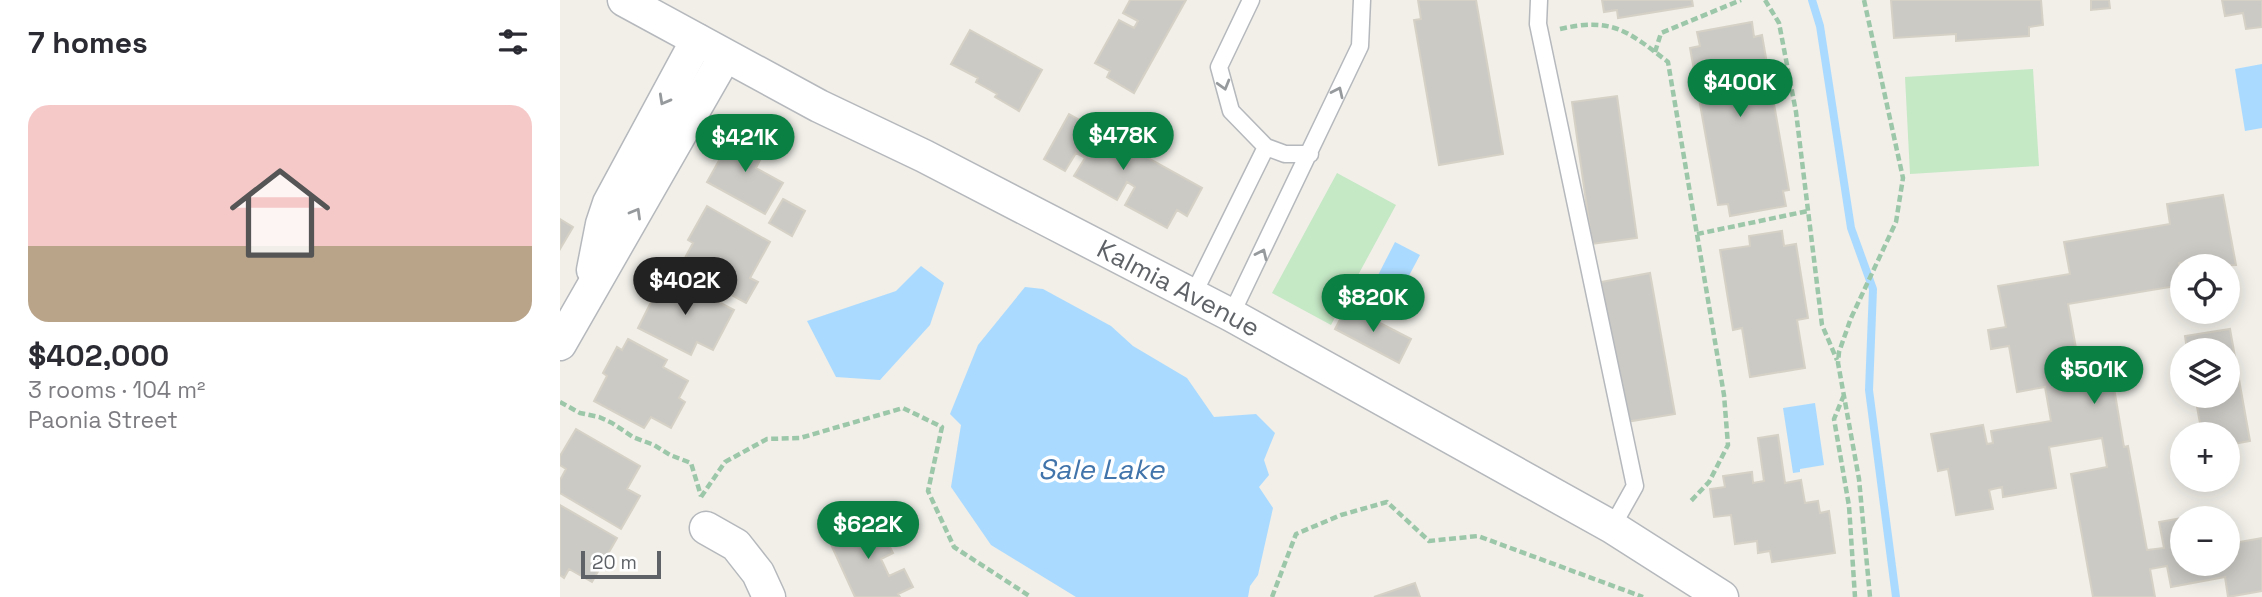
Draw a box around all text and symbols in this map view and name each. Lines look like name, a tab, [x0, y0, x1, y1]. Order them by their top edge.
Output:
text: 7 homes	[28, 23, 148, 62]
icon: filters	[494, 23, 532, 61]
pin: $400K	[1691, 60, 1789, 119]
text: $400K	[1704, 67, 1776, 97]
one-way arrow	[1215, 79, 1230, 91]
one-way arrow	[1330, 87, 1344, 99]
one-way arrow	[659, 93, 672, 105]
pin: $478K	[1074, 113, 1172, 172]
pin: $421K	[696, 114, 794, 174]
text: $478K	[1089, 120, 1157, 150]
text: $421K	[711, 122, 779, 152]
icon: home	[217, 150, 343, 276]
one-way arrow	[628, 208, 641, 221]
street label: Kalmia Avenue	[1091, 232, 1266, 345]
one-way arrow	[1254, 249, 1268, 261]
map controls	[2170, 254, 2240, 576]
button: locate	[2170, 254, 2240, 324]
pin: $402K	[636, 258, 734, 317]
text: $402K	[649, 265, 721, 295]
pin: $820K	[1324, 274, 1422, 334]
text: $820K	[1338, 282, 1408, 312]
text: $402,000	[28, 336, 169, 375]
button: layers	[2170, 338, 2240, 408]
pin: $501K	[2045, 346, 2143, 406]
text: $501K	[2060, 354, 2128, 384]
text: 3 rooms · 104 m²	[28, 375, 205, 405]
text: Paonia Street	[28, 405, 178, 435]
button: +	[2170, 422, 2240, 492]
water label: Sale Lake	[1038, 451, 1166, 487]
pin: $622K	[819, 502, 917, 561]
button: −	[2170, 506, 2240, 576]
text: $622K	[833, 509, 903, 539]
scale bar	[581, 548, 662, 580]
text: 20 m	[592, 550, 637, 575]

